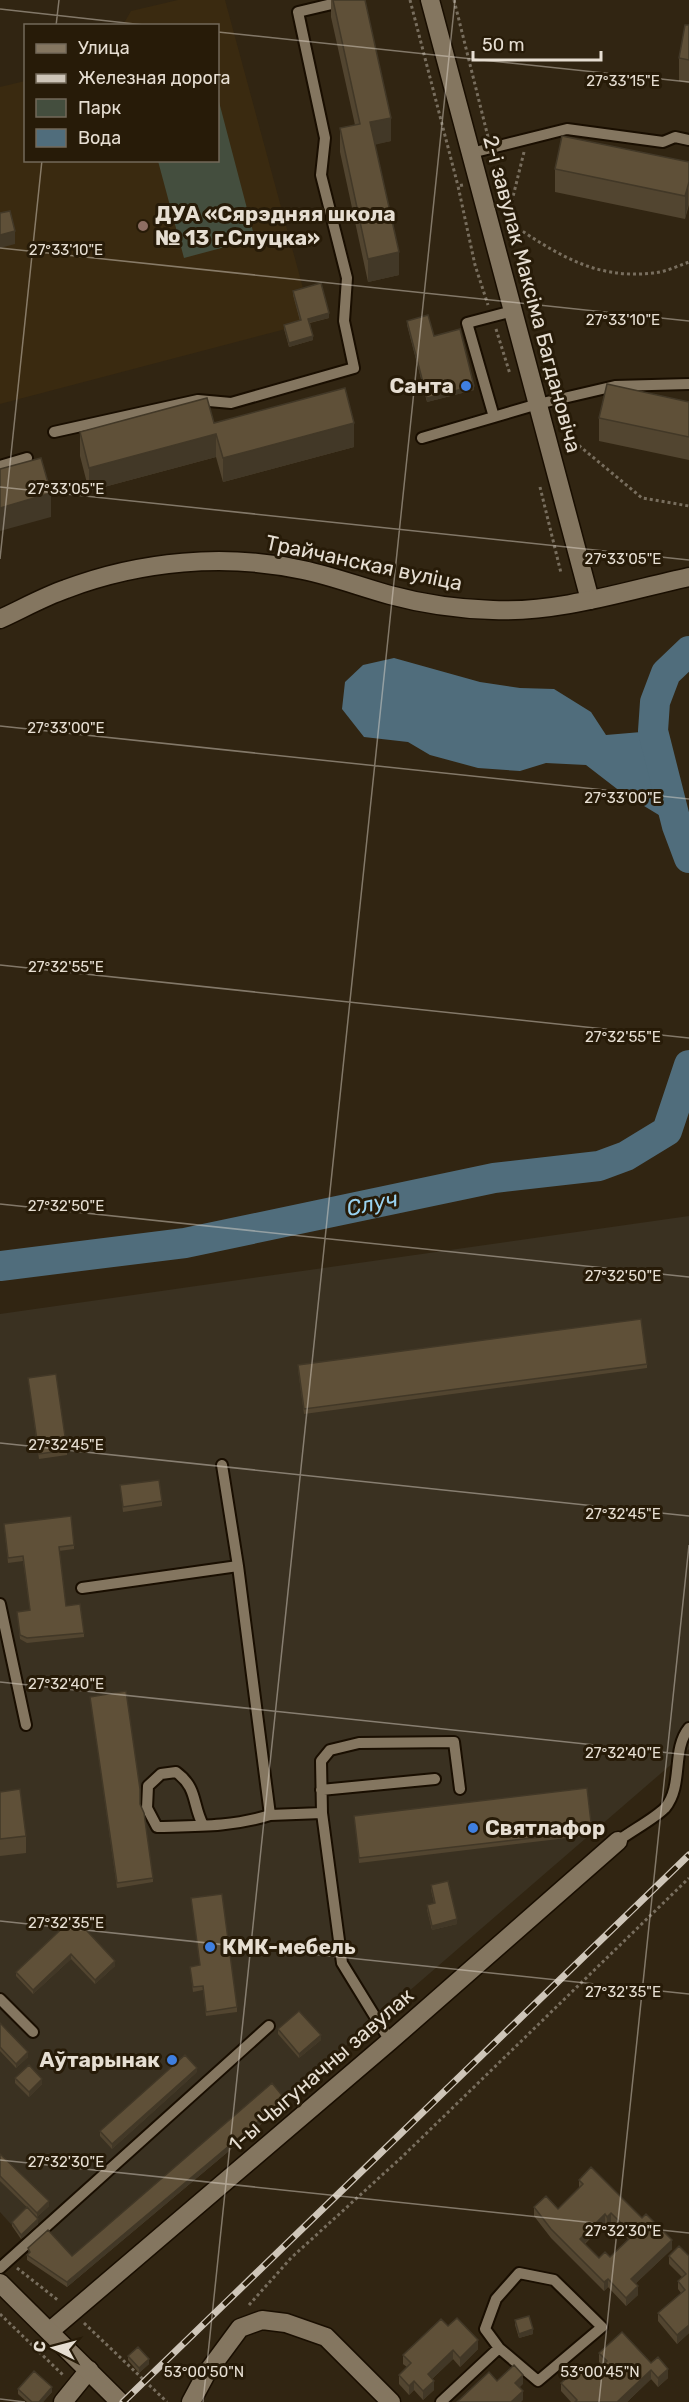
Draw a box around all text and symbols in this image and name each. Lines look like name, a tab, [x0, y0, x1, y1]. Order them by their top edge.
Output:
legend	[24, 24, 219, 162]
scale bar	[473, 24, 600, 62]
text: 50 m	[482, 34, 525, 56]
text: Улица	[78, 37, 130, 59]
text: Железная дорога	[78, 67, 231, 89]
text: 27°33'15"E	[586, 72, 660, 90]
text: Парк	[78, 97, 122, 119]
text: Вода	[78, 127, 121, 149]
street label: 2-і завулак Максіма Багдановіча	[478, 133, 587, 455]
place label: ДУА «Сярэдняя школа № 13 г.Слуцка»	[155, 201, 396, 250]
marker: ДУА «Сярэдняя школа № 13 г.Слуцка»	[136, 219, 150, 233]
text: 27°33'10"E	[29, 241, 103, 259]
text: 27°33'10"E	[586, 311, 660, 329]
place label: Санта	[390, 373, 454, 398]
marker: Санта	[459, 379, 473, 393]
text: 27°33'05"E	[28, 480, 104, 498]
street label: Трайчанская вуліца	[263, 529, 465, 596]
text: 27°33'05"E	[585, 550, 661, 568]
text: 27°33'00"E	[27, 719, 105, 737]
text: 27°33'00"E	[584, 789, 662, 807]
text: 27°32'55"E	[28, 958, 104, 976]
text: 27°32'55"E	[585, 1028, 661, 1046]
water label: Случ	[344, 1185, 400, 1222]
text: 27°32'50"E	[28, 1197, 104, 1215]
text: 27°32'50"E	[585, 1267, 661, 1285]
text: 27°32'45"E	[28, 1436, 104, 1454]
text: 27°32'45"E	[585, 1505, 661, 1523]
text: 27°32'40"E	[28, 1675, 104, 1693]
text: 27°32'40"E	[585, 1744, 661, 1762]
place label: Святлафор	[485, 1815, 605, 1840]
marker: Святлафор	[466, 1821, 480, 1835]
text: 27°32'35"E	[28, 1914, 104, 1932]
place label: КМК-мебель	[222, 1934, 356, 1959]
marker: КМК-мебель	[203, 1940, 217, 1954]
street label: 1-ы Чыгуначны завулак	[223, 1982, 418, 2157]
text: 27°32'35"E	[585, 1983, 661, 2001]
place label: Аўтарынак	[40, 2047, 160, 2072]
marker: Аўтарынак	[165, 2053, 179, 2067]
text: 27°32'30"E	[28, 2153, 104, 2171]
text: 27°32'30"E	[585, 2222, 661, 2240]
north arrow	[24, 2318, 84, 2378]
text: С	[30, 2340, 50, 2353]
text: 53°00'50"N	[164, 2363, 244, 2381]
text: 53°00'45"N	[560, 2363, 640, 2381]

